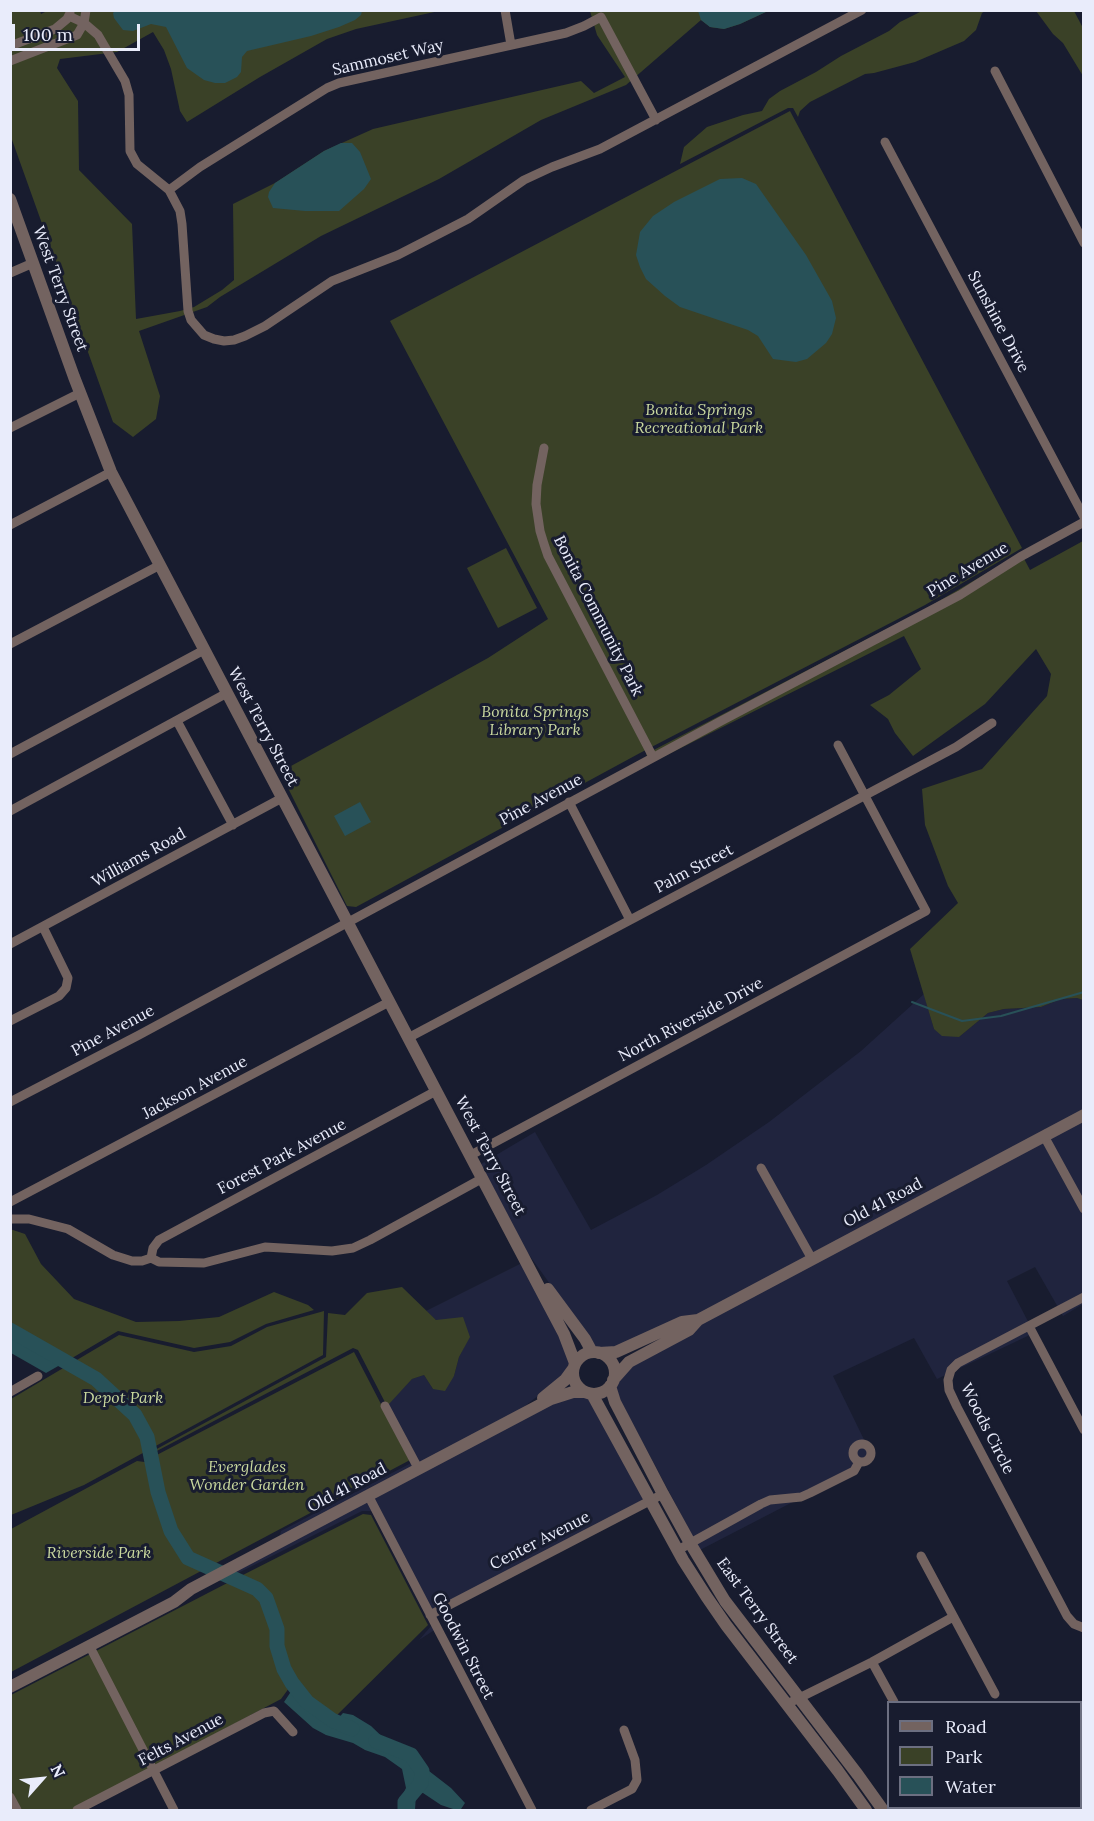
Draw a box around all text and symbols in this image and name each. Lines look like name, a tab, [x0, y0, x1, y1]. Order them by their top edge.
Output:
scale bar	[15, 12, 142, 50]
text: 100 m	[23, 23, 73, 46]
street label: Sammoset Way	[331, 36, 445, 80]
street label: West Terry Street	[28, 224, 92, 354]
street label: Sunshine Drive	[963, 268, 1033, 376]
park label: Bonita Springs Recreational Park	[635, 400, 763, 438]
street label: Bonita Community Park	[549, 532, 647, 700]
street label: Pine Avenue	[924, 538, 1012, 602]
street label: West Terry Street	[224, 664, 302, 790]
park label: Bonita Springs Library Park	[481, 702, 589, 740]
street label: Pine Avenue	[496, 770, 586, 830]
street label: Williams Road	[89, 824, 189, 892]
street label: Palm Street	[651, 840, 737, 898]
street label: North Riverside Drive	[615, 974, 767, 1066]
street label: Pine Avenue	[68, 1001, 158, 1061]
street label: Jackson Avenue	[139, 1052, 251, 1124]
street label: West Terry Street	[451, 1093, 529, 1219]
street label: Forest Park Avenue	[214, 1115, 350, 1199]
street label: Old 41 Road	[840, 1174, 926, 1232]
street label: Woods Circle	[956, 1380, 1018, 1478]
park label: Depot Park	[83, 1388, 163, 1408]
park label: Everglades Wonder Garden	[189, 1457, 305, 1495]
street label: Old 41 Road	[304, 1459, 390, 1517]
street label: Center Avenue	[487, 1508, 593, 1574]
park label: Riverside Park	[47, 1543, 151, 1563]
street label: East Terry Street	[712, 1554, 802, 1668]
street label: Goodwin Street	[428, 1590, 498, 1702]
legend	[887, 1701, 1082, 1809]
street label: Felts Avenue	[135, 1710, 227, 1770]
text: Road	[945, 1715, 987, 1738]
text: Park	[945, 1745, 982, 1768]
north arrow	[12, 1749, 72, 1809]
text: N	[46, 1761, 70, 1781]
text: Water	[945, 1775, 996, 1798]

